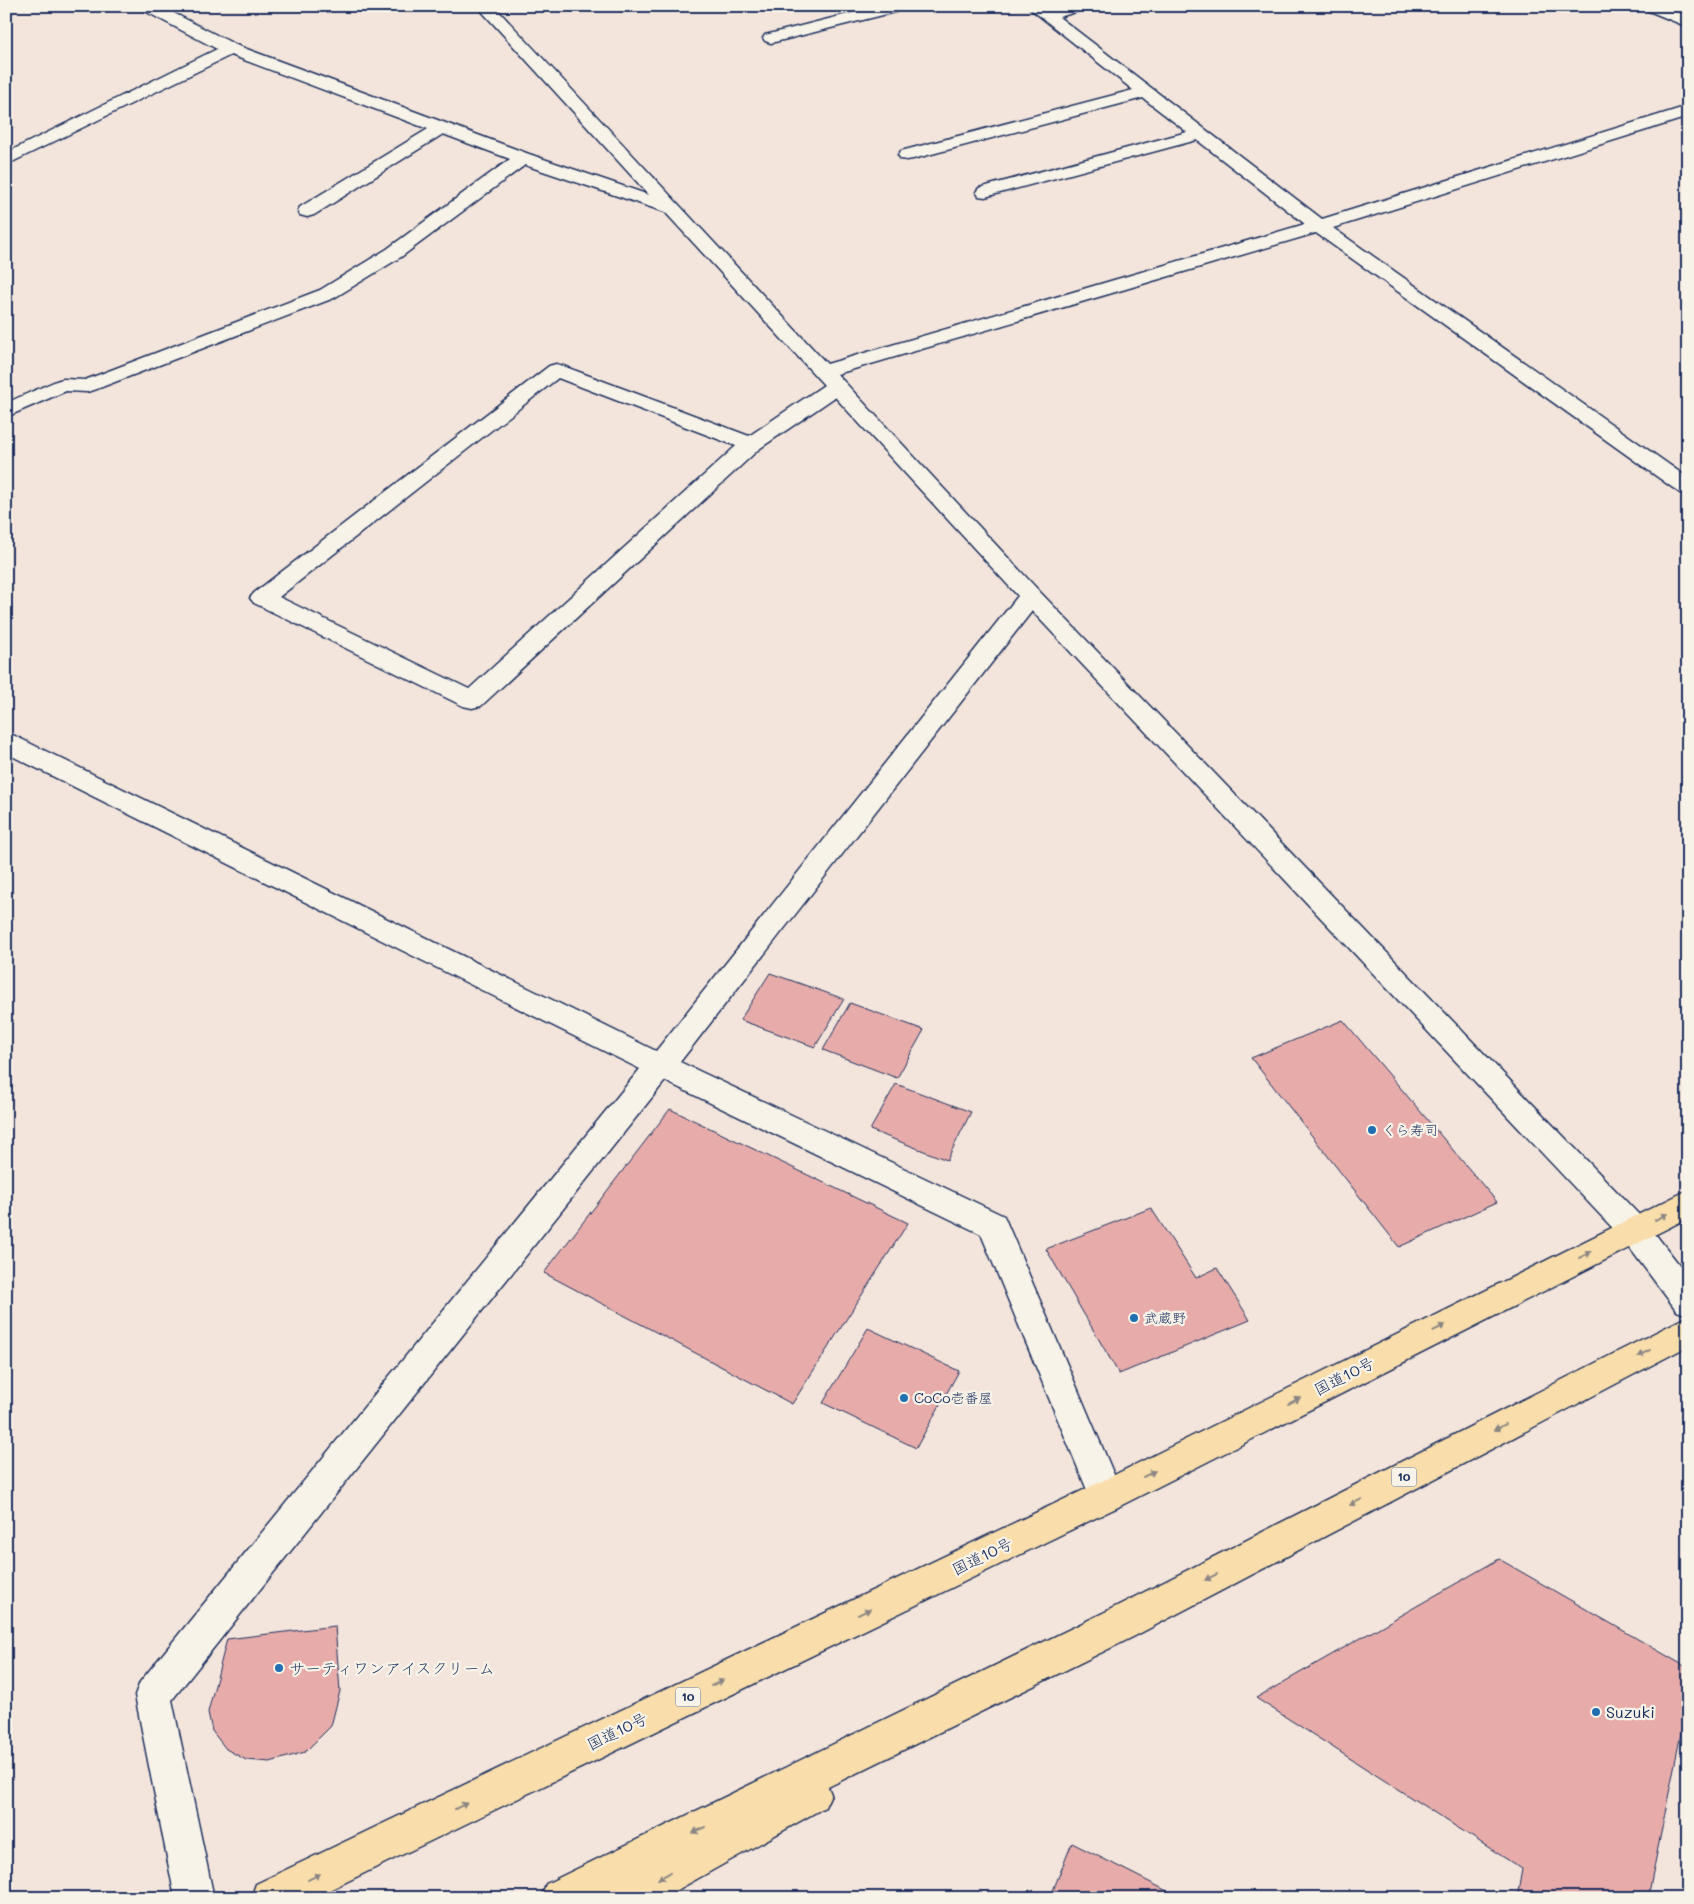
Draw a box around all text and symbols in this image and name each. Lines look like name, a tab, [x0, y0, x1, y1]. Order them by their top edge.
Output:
place label: くら寿司	[1382, 1120, 1438, 1139]
marker: くら寿司	[1366, 1124, 1378, 1136]
one-way arrow	[1654, 1213, 1668, 1221]
one-way arrow	[1577, 1251, 1592, 1259]
place label: 武蔵野	[1144, 1308, 1186, 1327]
marker: 武蔵野	[1128, 1312, 1140, 1324]
one-way arrow	[1432, 1324, 1447, 1332]
one-way arrow	[1637, 1349, 1652, 1357]
street label: 国道10号	[1310, 1351, 1378, 1400]
place label: CoCo壱番屋	[914, 1388, 993, 1407]
marker: CoCo壱番屋	[898, 1392, 910, 1404]
one-way arrow	[1287, 1397, 1302, 1405]
one-way arrow	[1493, 1423, 1507, 1431]
road number: 10	[1392, 1468, 1416, 1486]
one-way arrow	[1142, 1470, 1156, 1478]
one-way arrow	[1349, 1498, 1363, 1506]
street label: 国道10号	[948, 1532, 1016, 1579]
one-way arrow	[1204, 1573, 1219, 1581]
one-way arrow	[857, 1608, 871, 1616]
place label: サーティワンアイスクリーム	[289, 1657, 495, 1678]
marker: サーティワンアイスクリーム	[273, 1662, 285, 1674]
one-way arrow	[710, 1679, 724, 1687]
road number: 10	[676, 1688, 700, 1706]
place label: Suzuki	[1606, 1701, 1655, 1722]
marker: Suzuki	[1590, 1706, 1602, 1718]
street label: 国道10号	[583, 1707, 651, 1754]
one-way arrow	[453, 1802, 468, 1810]
one-way arrow	[692, 1826, 706, 1834]
one-way arrow	[657, 1871, 670, 1880]
one-way arrow	[307, 1872, 321, 1880]

